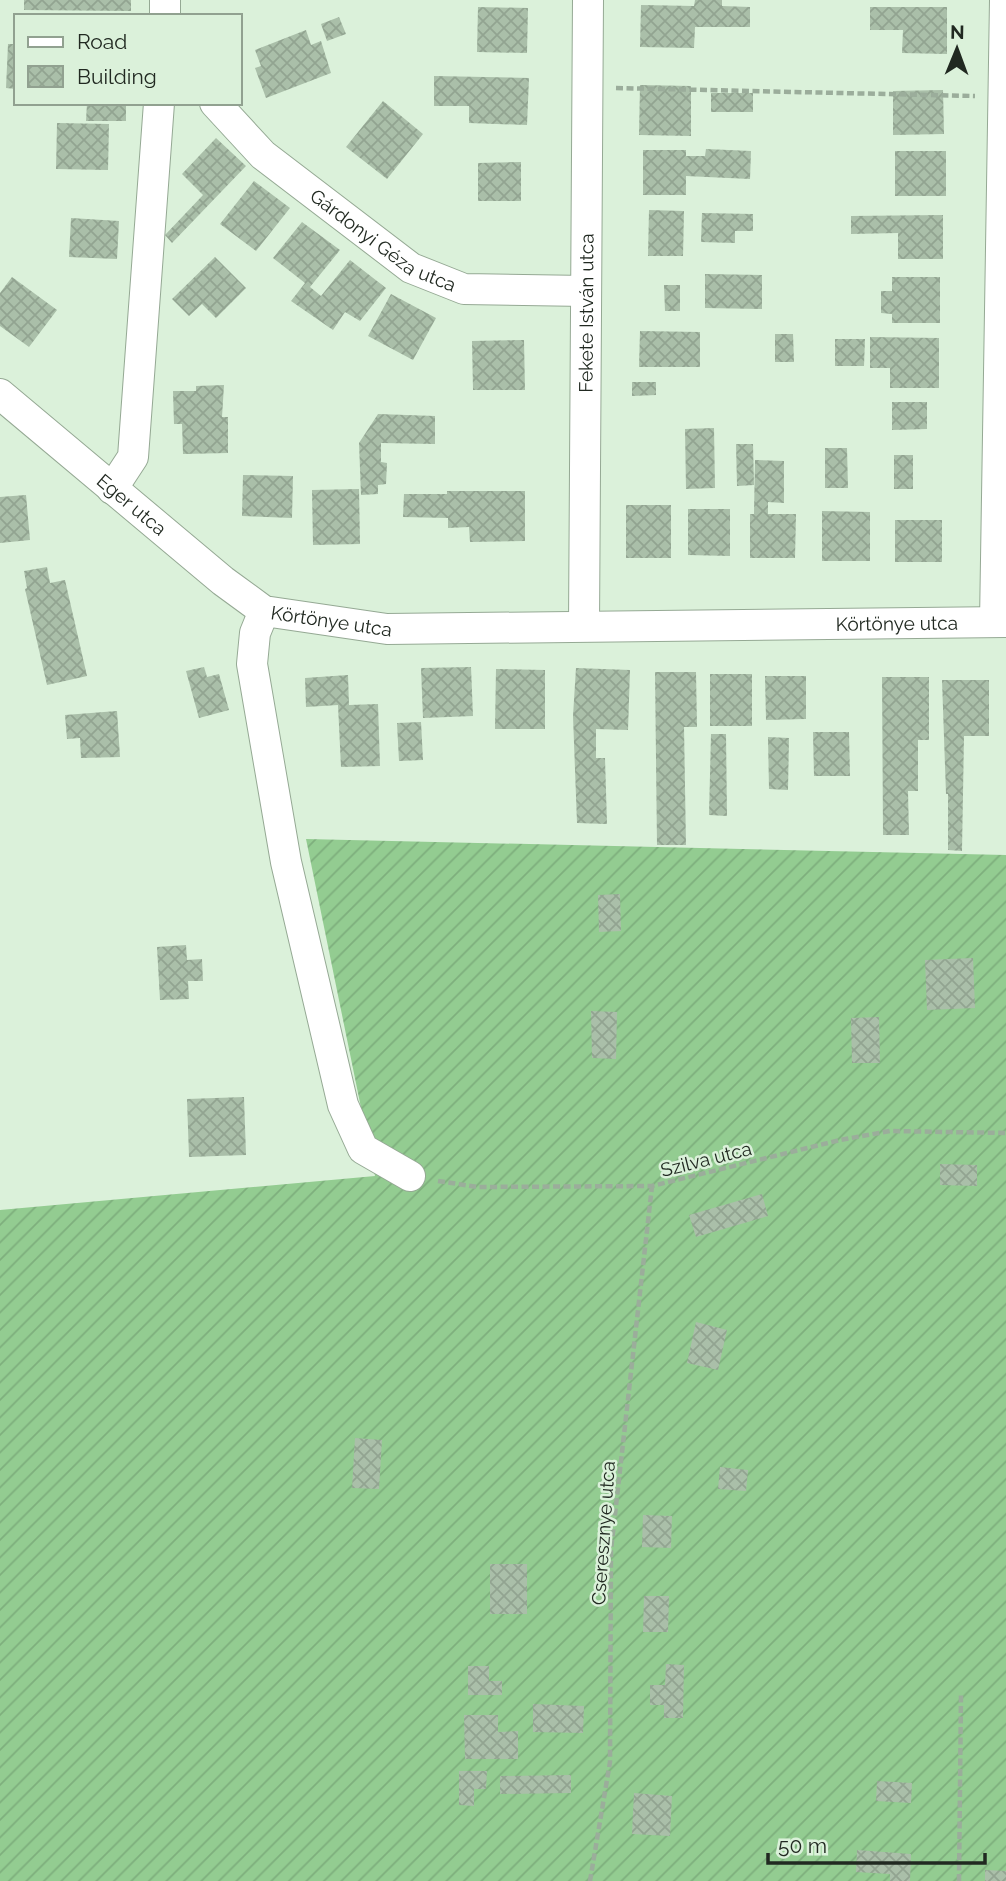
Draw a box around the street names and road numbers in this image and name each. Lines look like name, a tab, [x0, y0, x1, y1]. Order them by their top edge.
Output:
street label: Gárdonyi Géza utca	[306, 184, 459, 296]
street label: Fekete István utca	[574, 233, 598, 393]
street label: Eger utca	[93, 469, 171, 540]
street label: Körtönye utca	[269, 601, 394, 641]
street label: Körtönye utca	[836, 612, 958, 635]
street label: Szilva utca	[658, 1137, 754, 1181]
street label: Cseresznye utca	[587, 1460, 619, 1606]

